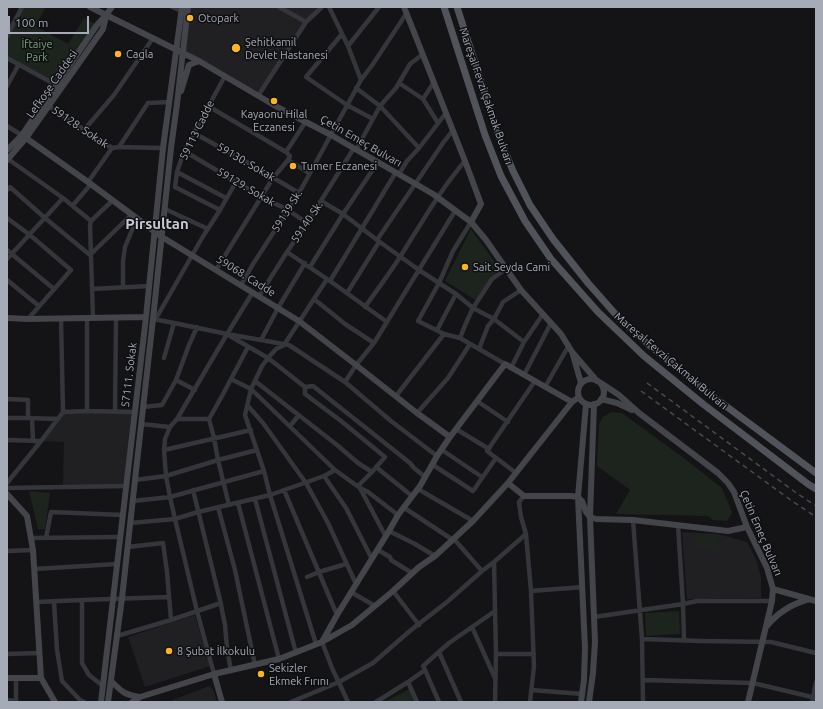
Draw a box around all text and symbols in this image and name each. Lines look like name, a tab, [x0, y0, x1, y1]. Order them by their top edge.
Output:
scale bar	[10, 8, 91, 34]
place label: Otopark	[198, 11, 239, 25]
marker: Otopark	[185, 13, 195, 23]
text: 100 m	[15, 16, 48, 29]
street label: Mareşal Fevzi Çakmak Bulvarı	[456, 26, 516, 166]
place label: Şehitkamil Devlet Hastanesi	[245, 35, 328, 61]
park label: İftaiye Park	[22, 37, 52, 63]
marker: Şehitkamil Devlet Hastanesi	[230, 42, 242, 54]
place label: Cagla	[126, 47, 153, 61]
street label: Lefkoşe Caddesi	[24, 48, 80, 120]
marker: Cagla	[113, 49, 123, 59]
marker: Kayaonu Hilal Eczanesi	[269, 96, 279, 106]
street label: 59113 Cadde	[177, 98, 217, 162]
street label: 59128. Sokak	[49, 103, 111, 151]
place label: Kayaonu Hilal Eczanesi	[241, 107, 307, 133]
street label: Çetin Emeç Bulvarı	[318, 112, 404, 170]
street label: 59130. Sokak	[214, 140, 278, 184]
place label: Tumer Eczanesi	[301, 159, 377, 173]
marker: Tumer Eczanesi	[288, 161, 298, 171]
street label: 59129. Sokak	[214, 165, 278, 209]
street label: 59139 Sk.	[269, 187, 305, 235]
street label: 59140 Sk.	[288, 199, 326, 245]
district label: Pirsultan	[125, 215, 189, 233]
street label: 59068. Cadde	[214, 252, 278, 300]
place label: Sait Seyda Cami	[473, 260, 550, 274]
marker: Sait Seyda Cami	[460, 262, 470, 272]
street label: Mareşal Fevzi Çakmak Bulvarı	[612, 310, 730, 412]
street label: 57111. Sokak	[118, 342, 140, 408]
street label: Çetin Emeç Bulvarı	[737, 488, 785, 578]
place label: 8 Şubat İlkokulu	[177, 644, 255, 658]
marker: 8 Şubat İlkokulu	[164, 646, 174, 656]
place label: Sekizler Ekmek Fırını	[269, 661, 329, 687]
marker: Sekizler Ekmek Fırını	[256, 669, 266, 679]

